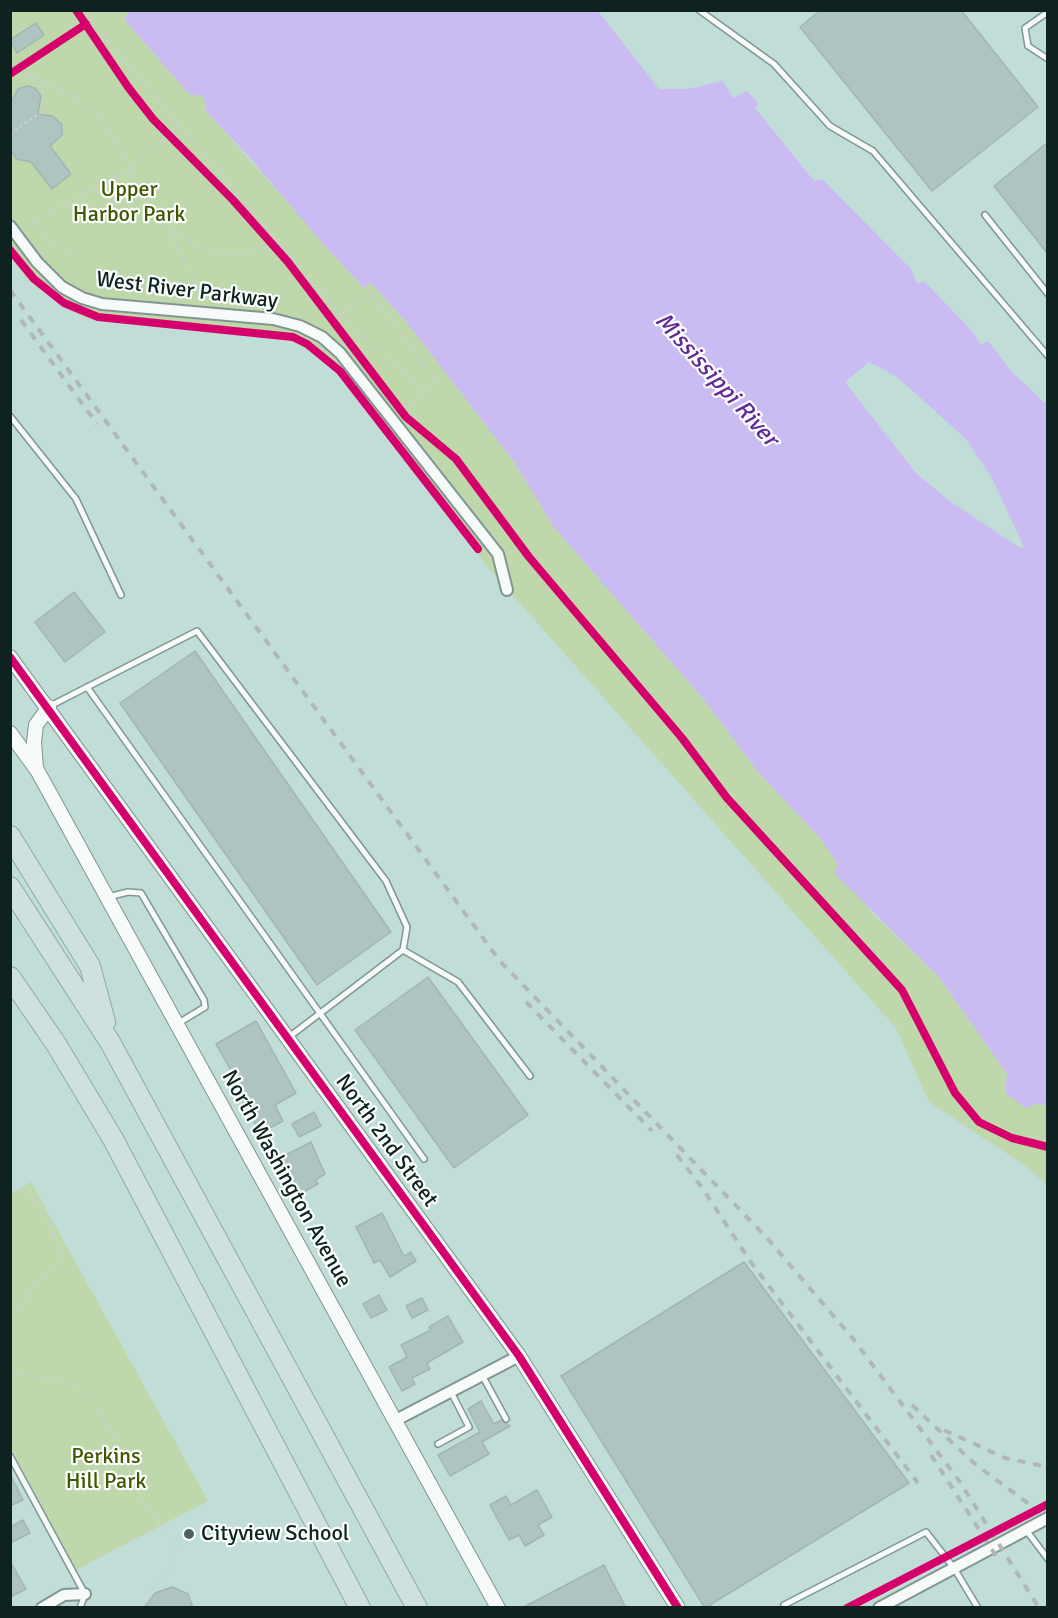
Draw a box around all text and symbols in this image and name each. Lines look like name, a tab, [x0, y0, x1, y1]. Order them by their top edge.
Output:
park label: Upper Harbor Park	[73, 177, 185, 228]
street label: West River Parkway	[95, 267, 279, 315]
water label: Mississippi River	[648, 307, 784, 453]
street label: North Washington Avenue	[215, 1066, 357, 1292]
street label: North 2nd Street	[329, 1070, 443, 1212]
park label: Perkins Hill Park	[66, 1444, 146, 1496]
place label: Cityview School	[201, 1521, 349, 1547]
marker: Cityview School	[182, 1527, 196, 1541]

